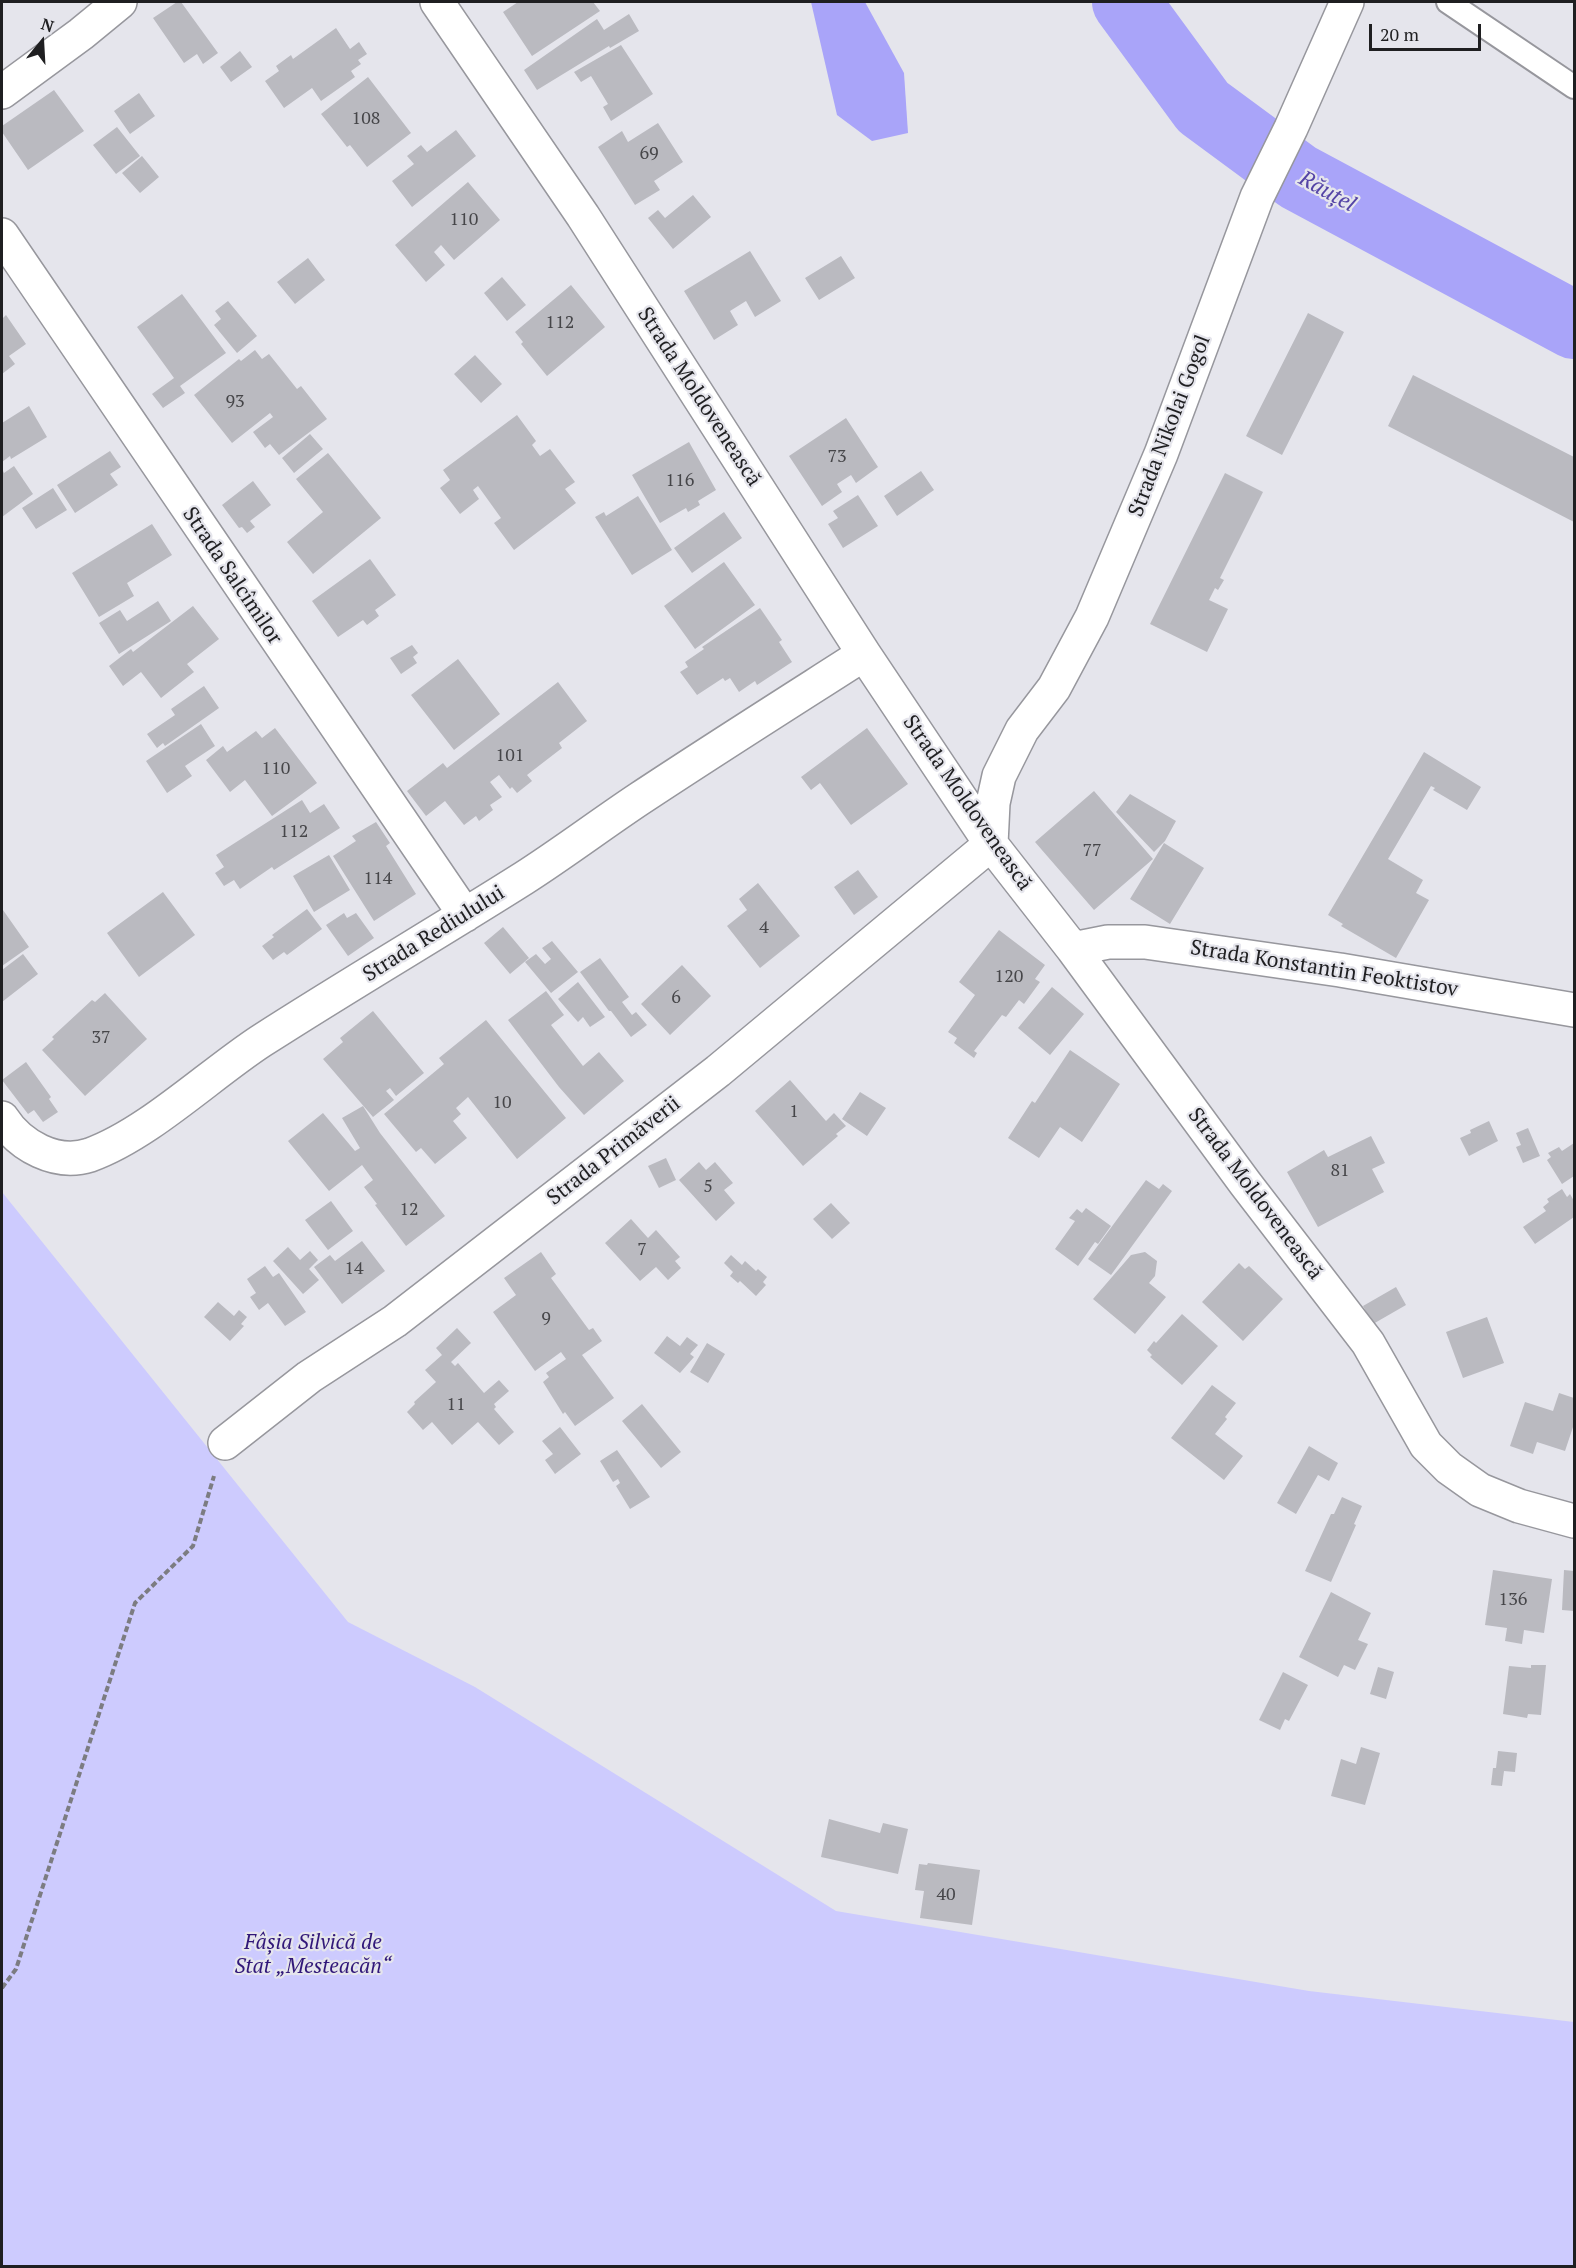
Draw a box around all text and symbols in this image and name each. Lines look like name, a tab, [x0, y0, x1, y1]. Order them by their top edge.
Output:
north arrow	[12, 12, 72, 72]
scale bar	[1372, 12, 1484, 50]
text: N	[38, 13, 57, 37]
text: 20 m	[1380, 22, 1419, 46]
house number: 108	[352, 108, 380, 130]
house number: 69	[639, 143, 659, 165]
water label: Răuțel	[1294, 166, 1360, 218]
house number: 110	[450, 209, 478, 231]
street label: Strada Moldovenească	[632, 303, 766, 491]
house number: 112	[546, 312, 574, 334]
street label: Strada Nikolai Gogol	[1124, 332, 1216, 520]
house number: 93	[225, 391, 245, 413]
house number: 73	[827, 446, 847, 468]
house number: 116	[666, 470, 694, 492]
street label: Strada Salcîmilor	[177, 503, 287, 649]
street label: Strada Moldovenească	[897, 711, 1037, 895]
house number: 101	[496, 745, 524, 767]
house number: 110	[262, 758, 290, 780]
house number: 112	[280, 821, 308, 843]
house number: 77	[1082, 840, 1102, 862]
house number: 114	[364, 868, 392, 890]
street label: Strada Rediulului	[359, 880, 509, 988]
house number: 4	[759, 917, 769, 939]
street label: Strada Konstantin Feoktistov	[1188, 935, 1460, 1003]
house number: 120	[995, 966, 1023, 988]
house number: 6	[671, 987, 681, 1009]
house number: 37	[91, 1027, 111, 1049]
street label: Strada Primăverii	[542, 1091, 686, 1211]
house number: 10	[492, 1092, 512, 1114]
house number: 1	[789, 1101, 799, 1123]
street label: Strada Moldovenească	[1182, 1103, 1328, 1285]
house number: 81	[1330, 1160, 1350, 1182]
house number: 5	[703, 1176, 713, 1198]
house number: 12	[399, 1199, 419, 1221]
house number: 7	[637, 1239, 647, 1261]
house number: 14	[344, 1258, 364, 1280]
house number: 9	[541, 1308, 551, 1330]
house number: 11	[446, 1394, 466, 1416]
house number: 136	[1499, 1589, 1527, 1611]
house number: 40	[936, 1884, 956, 1906]
park label: Fâșia Silvică de Stat „Mesteacăn“	[234, 1930, 392, 1980]

